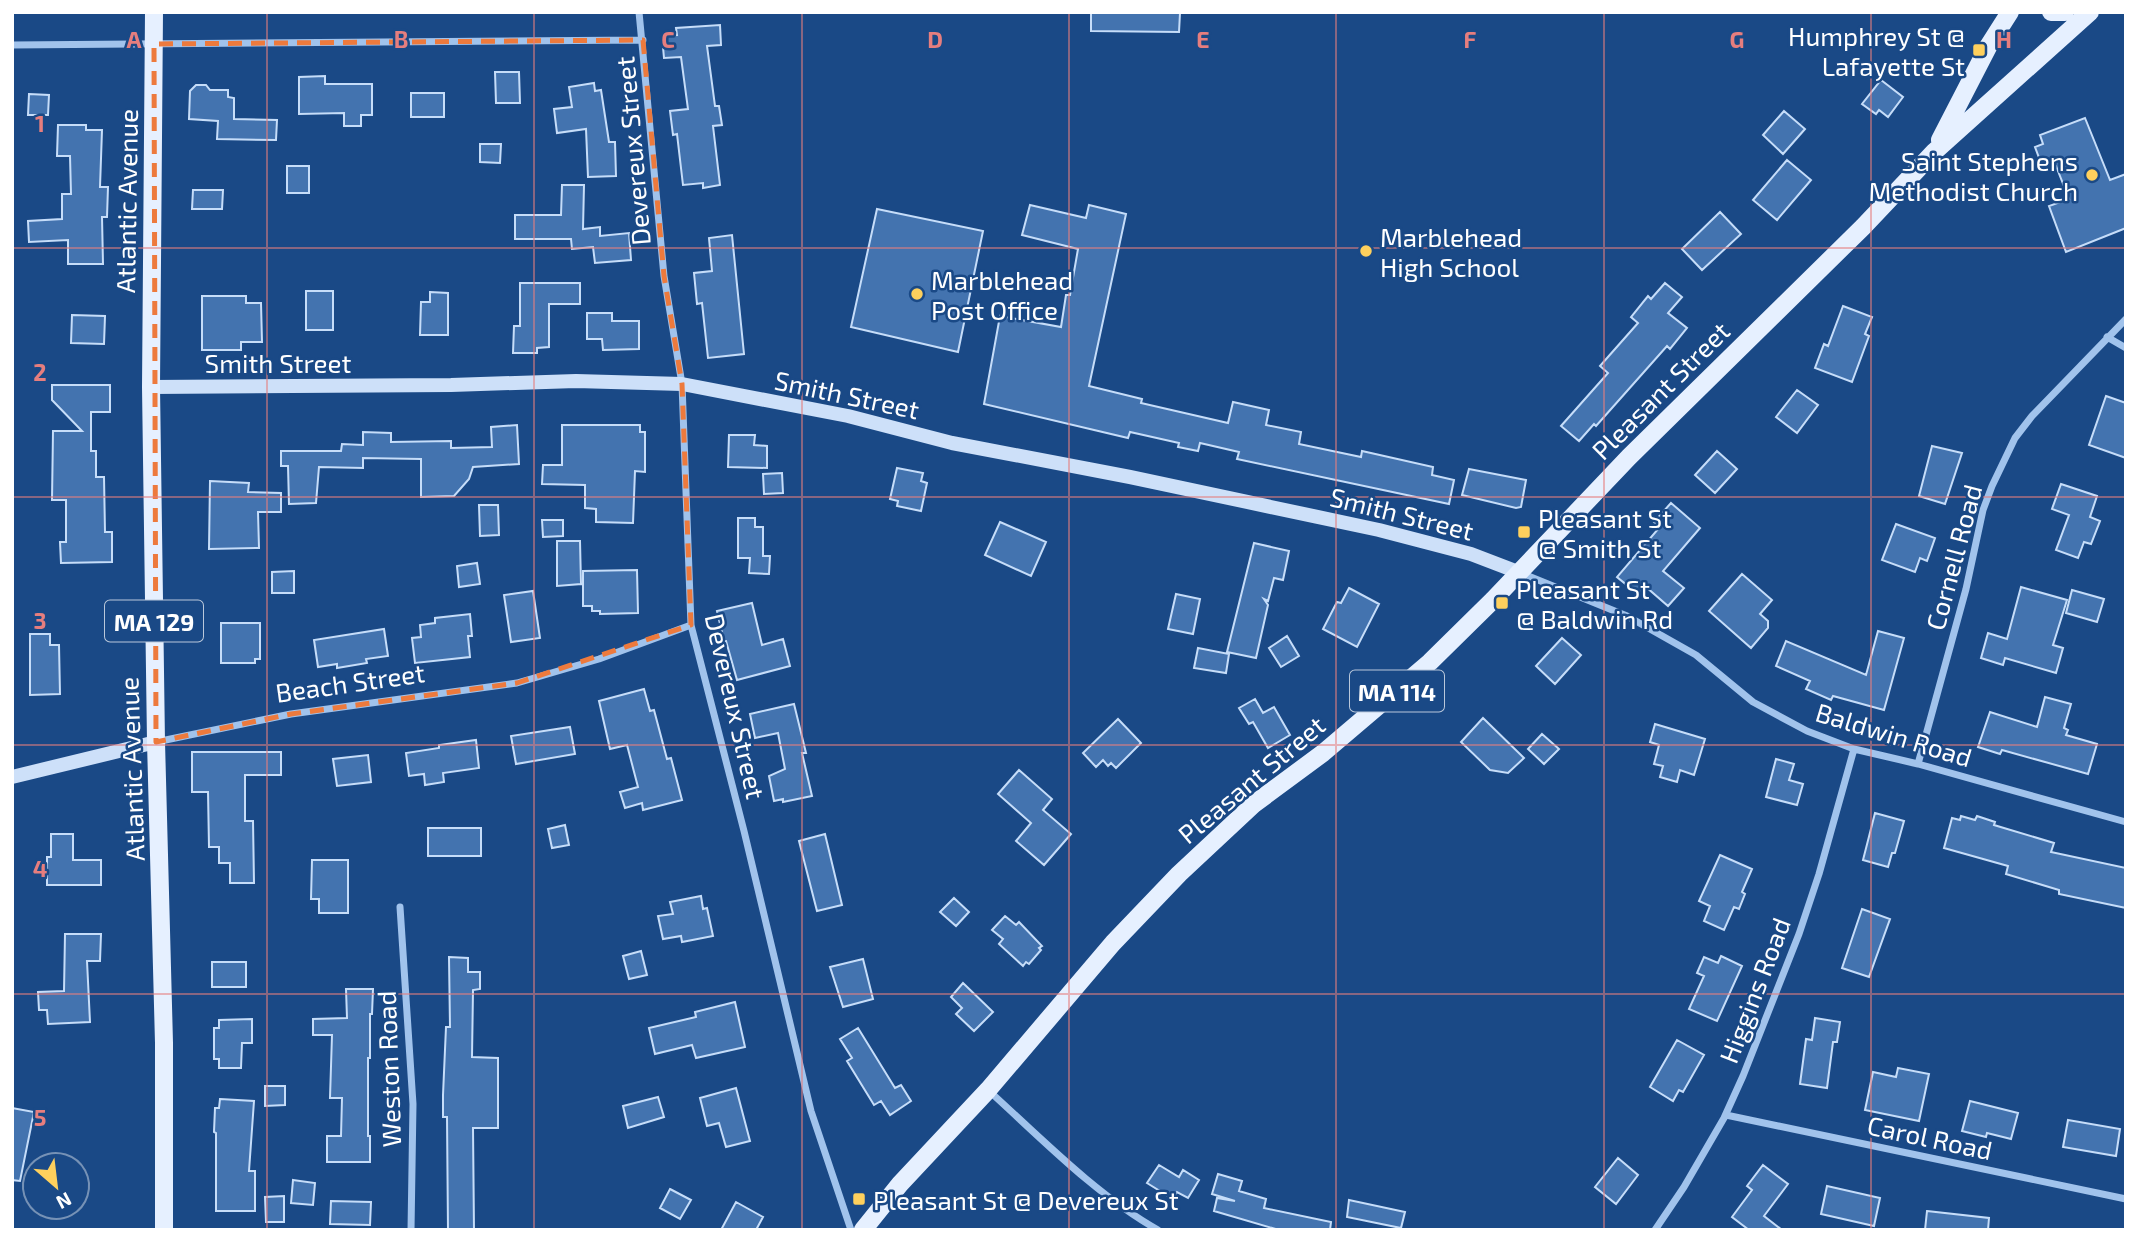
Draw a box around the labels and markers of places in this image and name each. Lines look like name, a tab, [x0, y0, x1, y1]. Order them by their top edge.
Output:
place label: Humphrey St @ Lafayette St	[1788, 20, 1965, 81]
marker: Humphrey St @ Lafayette St	[1971, 42, 1987, 58]
place label: Saint Stephens Methodist Church	[1869, 145, 2078, 206]
marker: Saint Stephens Methodist Church	[2084, 167, 2100, 183]
place label: Marblehead High School	[1380, 221, 1522, 282]
marker: Marblehead High School	[1358, 243, 1374, 259]
place label: Marblehead Post Office	[931, 264, 1073, 325]
marker: Marblehead Post Office	[909, 286, 925, 302]
place label: Pleasant St @ Smith St	[1538, 502, 1672, 563]
marker: Pleasant St @ Smith St	[1516, 524, 1532, 540]
place label: Pleasant St @ Baldwin Rd	[1516, 573, 1673, 634]
marker: Pleasant St @ Baldwin Rd	[1494, 595, 1510, 611]
place label: Pleasant St @ Devereux St	[873, 1184, 1179, 1215]
marker: Pleasant St @ Devereux St	[851, 1191, 867, 1207]

